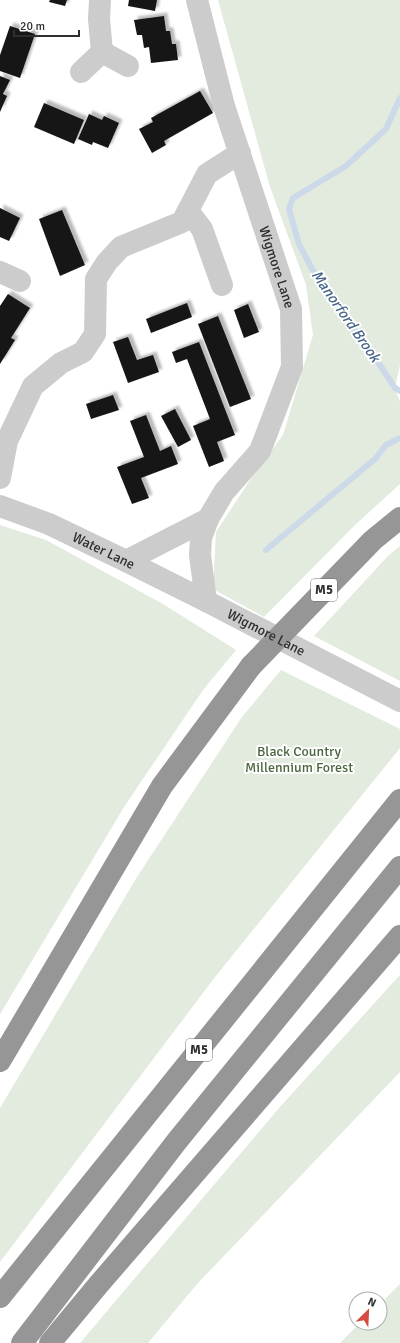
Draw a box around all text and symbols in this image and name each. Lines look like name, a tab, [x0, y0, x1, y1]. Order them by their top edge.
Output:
scale bar	[14, 12, 79, 38]
text: 20 m	[20, 19, 45, 34]
street label: Wigmore Lane	[256, 224, 299, 310]
water label: Manorford Brook	[308, 267, 385, 367]
street label: Water Lane	[70, 528, 138, 573]
road number: M5	[311, 579, 337, 601]
street label: Wigmore Lane	[224, 605, 308, 659]
park label: Black Country Millennium Forest	[245, 743, 353, 776]
road number: M5	[186, 1039, 212, 1061]
north arrow	[348, 1291, 388, 1331]
text: N	[366, 1295, 378, 1310]

